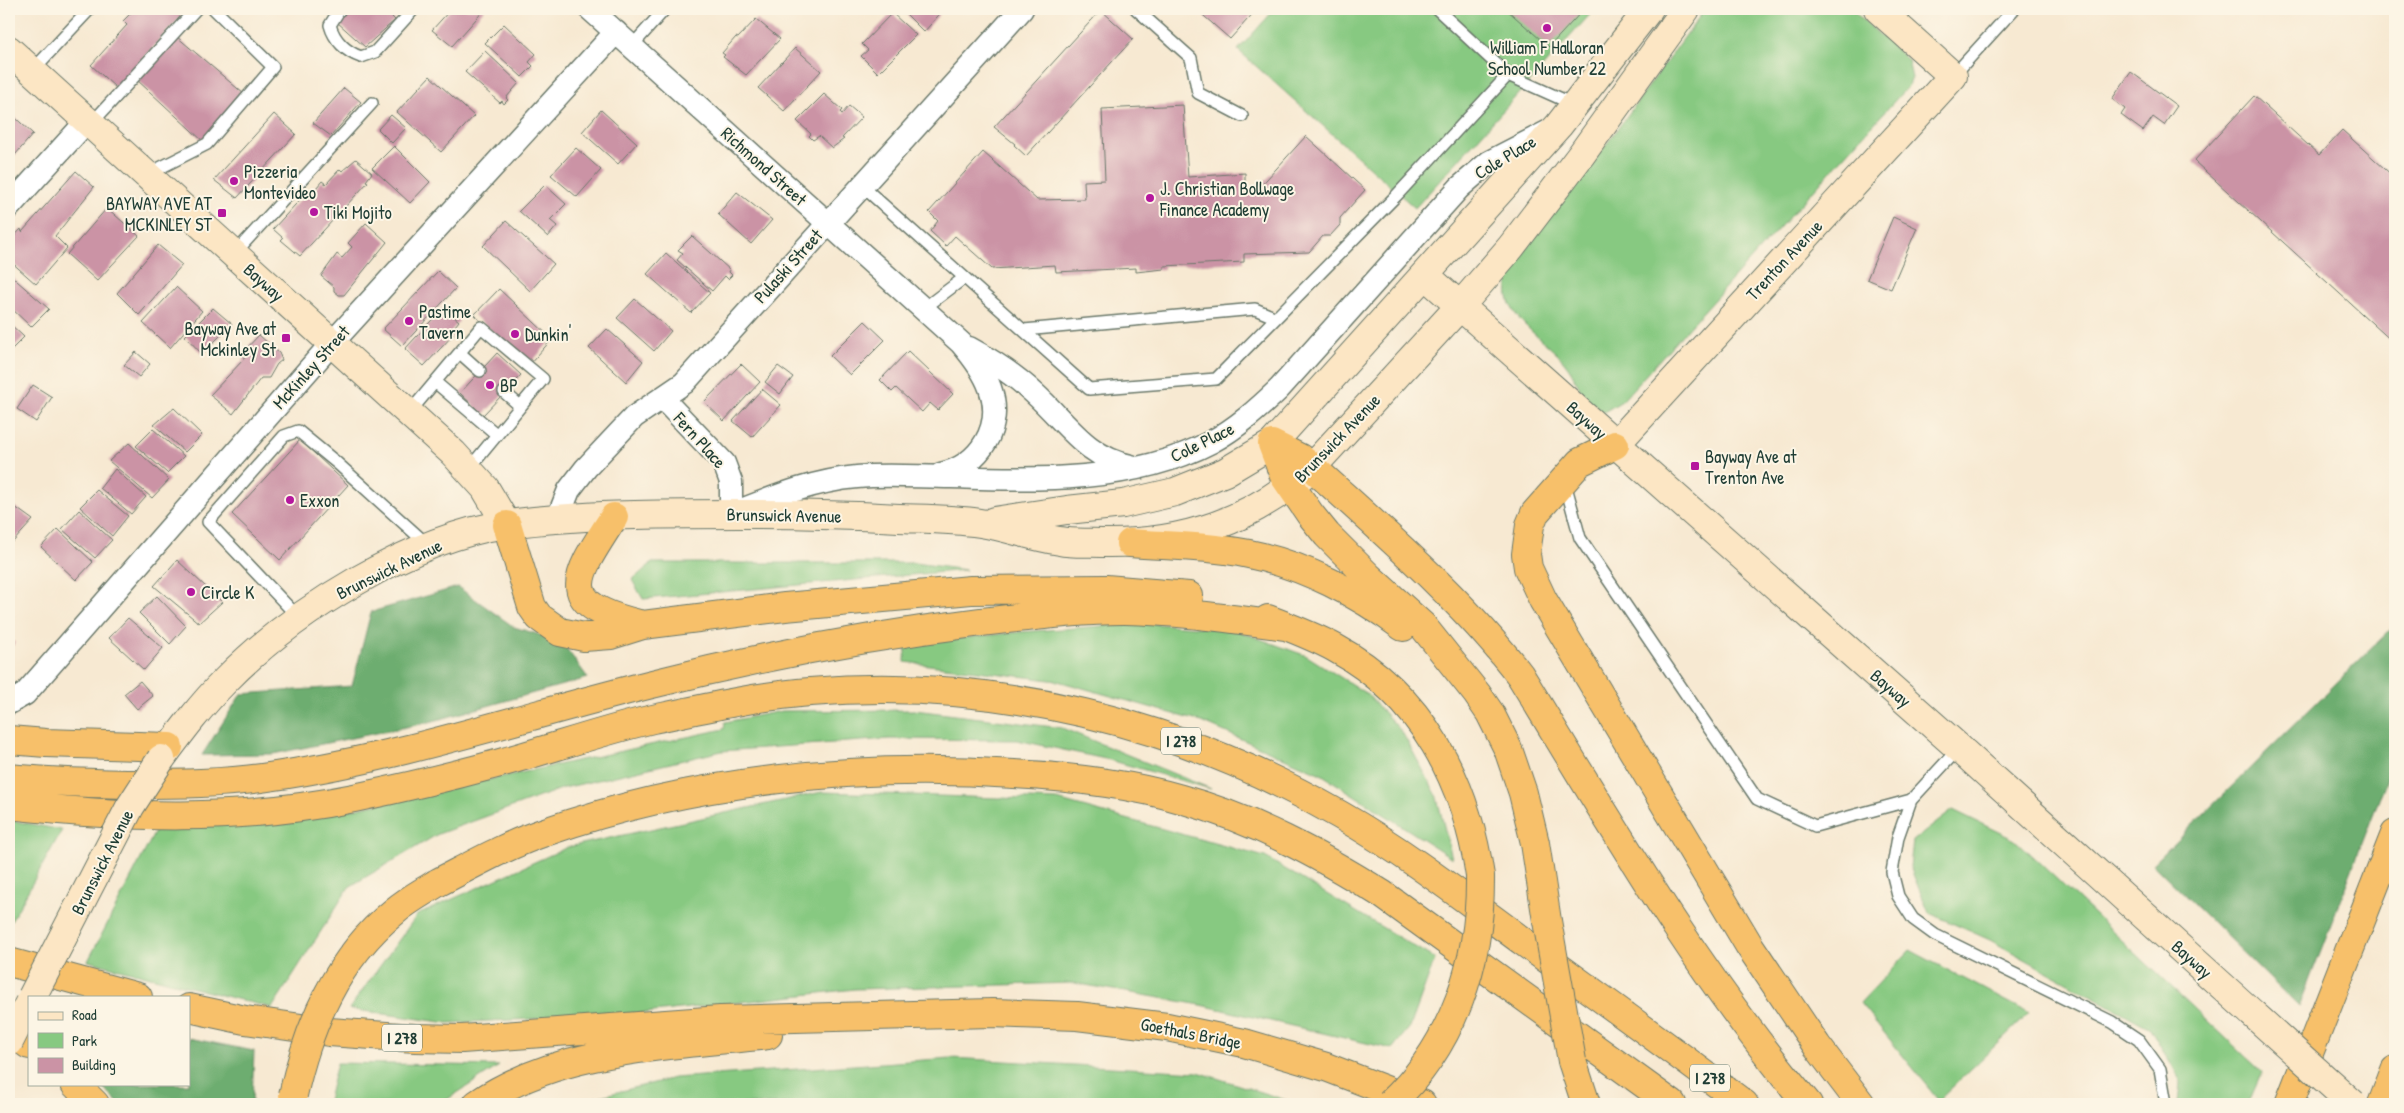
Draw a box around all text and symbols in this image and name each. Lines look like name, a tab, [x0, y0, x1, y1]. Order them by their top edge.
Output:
marker: William F Halloran School Number 22	[1541, 22, 1553, 34]
place label: William F Halloran School Number 22	[1488, 35, 1606, 81]
street label: Richmond Street	[716, 121, 813, 212]
street label: Cole Place	[1469, 129, 1541, 185]
place label: Pizzeria Montevideo	[244, 159, 316, 205]
marker: Pizzeria Montevideo	[228, 175, 240, 187]
place label: J. Christian Bollwage Finance Academy	[1159, 176, 1294, 222]
place label: BAYWAY AVE AT MCKINLEY ST	[106, 191, 213, 237]
marker: J. Christian Bollwage Finance Academy	[1144, 192, 1156, 204]
place label: Tiki Mojito	[324, 200, 392, 225]
marker: Tiki Mojito	[308, 206, 320, 218]
marker: BAYWAY AVE AT MCKINLEY ST	[216, 207, 228, 219]
street label: Trenton Avenue	[1740, 214, 1828, 306]
street label: Pulaski Street	[748, 223, 829, 309]
street label: Bayway	[238, 257, 290, 307]
place label: Pastime Tavern	[419, 299, 471, 345]
marker: Pastime Tavern	[403, 315, 415, 327]
place label: Bayway Ave at Mckinley St	[185, 316, 277, 362]
street label: McKinley Street	[267, 319, 356, 414]
place label: Dunkin'	[525, 322, 572, 347]
marker: Dunkin'	[509, 328, 521, 340]
marker: Bayway Ave at Mckinley St	[280, 332, 292, 344]
place label: BP	[500, 373, 518, 398]
marker: BP	[484, 379, 496, 391]
street label: Brunswick Avenue	[1288, 388, 1386, 488]
street label: Bayway	[1561, 395, 1613, 445]
street label: Fern Place	[667, 406, 732, 474]
street label: Cole Place	[1166, 416, 1238, 468]
place label: Bayway Ave at Trenton Ave	[1705, 444, 1797, 490]
marker: Bayway Ave at Trenton Ave	[1689, 460, 1701, 472]
place label: Exxon	[300, 488, 339, 513]
marker: Exxon	[284, 494, 296, 506]
street label: Brunswick Avenue	[726, 501, 842, 529]
street label: Brunswick Avenue	[332, 533, 446, 605]
place label: Circle K	[201, 580, 255, 605]
marker: Circle K	[185, 586, 197, 598]
street label: Bayway	[1865, 663, 1917, 713]
road number: I 278	[1161, 728, 1201, 754]
street label: Brunswick Avenue	[65, 805, 139, 919]
street label: Bayway	[2166, 934, 2218, 984]
legend	[28, 996, 190, 1086]
text: Road	[72, 1004, 97, 1025]
street label: Goethals Bridge	[1139, 1011, 1243, 1055]
road number: I 278	[382, 1024, 422, 1052]
text: Park	[72, 1030, 97, 1051]
text: Building	[72, 1054, 116, 1075]
road number: I 278	[1690, 1064, 1730, 1092]

